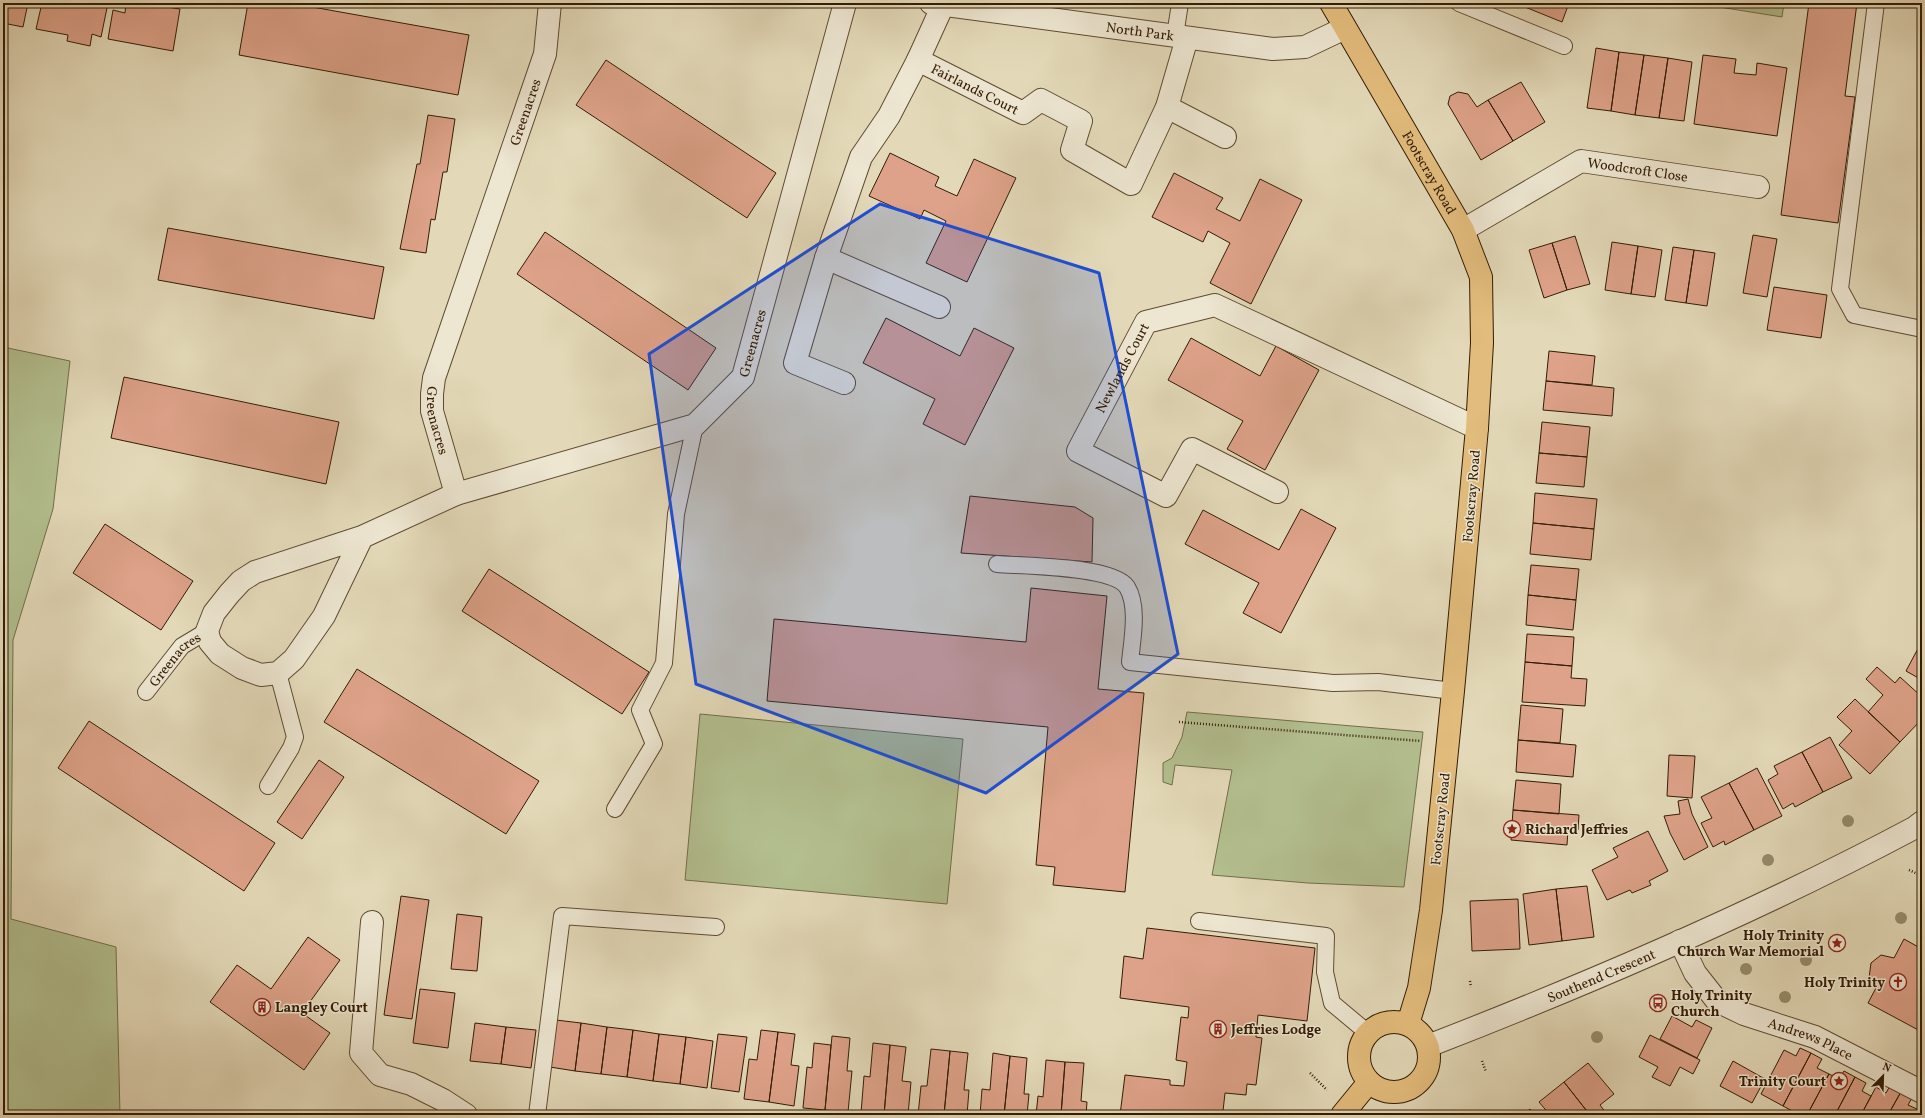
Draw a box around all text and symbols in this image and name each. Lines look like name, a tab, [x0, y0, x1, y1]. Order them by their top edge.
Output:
street label: North Park	[1105, 19, 1175, 47]
street label: Fairlands Court	[927, 60, 1022, 120]
street label: Greenacres	[506, 77, 547, 148]
street label: Footscray Road	[1397, 128, 1460, 218]
street label: Woodcroft Close	[1586, 154, 1689, 188]
street label: Greenacres	[735, 307, 772, 380]
street label: Newlands Court	[1092, 320, 1155, 417]
street label: Greenacres	[421, 385, 452, 457]
street label: Footscray Road	[1459, 449, 1486, 543]
street label: Greenacres	[145, 629, 205, 692]
street label: Footscray Road	[1427, 772, 1456, 866]
place icon: Richard Jeffries	[1502, 819, 1522, 839]
place label: Richard Jeffries	[1525, 821, 1628, 840]
place label: Holy Trinity Church War Memorial	[1677, 927, 1824, 962]
place icon: Holy Trinity Church War Memorial	[1827, 933, 1847, 953]
street label: Southend Crescent	[1545, 946, 1659, 1008]
church icon: Holy Trinity	[1888, 972, 1908, 992]
place label: Holy Trinity	[1804, 974, 1885, 993]
place label: Holy Trinity Church	[1671, 987, 1752, 1022]
bus stop icon: Holy Trinity Church	[1648, 993, 1668, 1013]
building icon: Langley Court	[252, 997, 272, 1017]
place label: Langley Court	[275, 999, 368, 1018]
street label: Andrews Place	[1765, 1014, 1856, 1066]
building icon: Jeffries Lodge	[1208, 1019, 1228, 1039]
place label: Jeffries Lodge	[1230, 1021, 1321, 1040]
north arrow	[1863, 1056, 1903, 1096]
text: N	[1880, 1060, 1893, 1077]
place icon: Trinity Court	[1829, 1071, 1849, 1091]
place label: Trinity Court	[1739, 1073, 1826, 1092]

